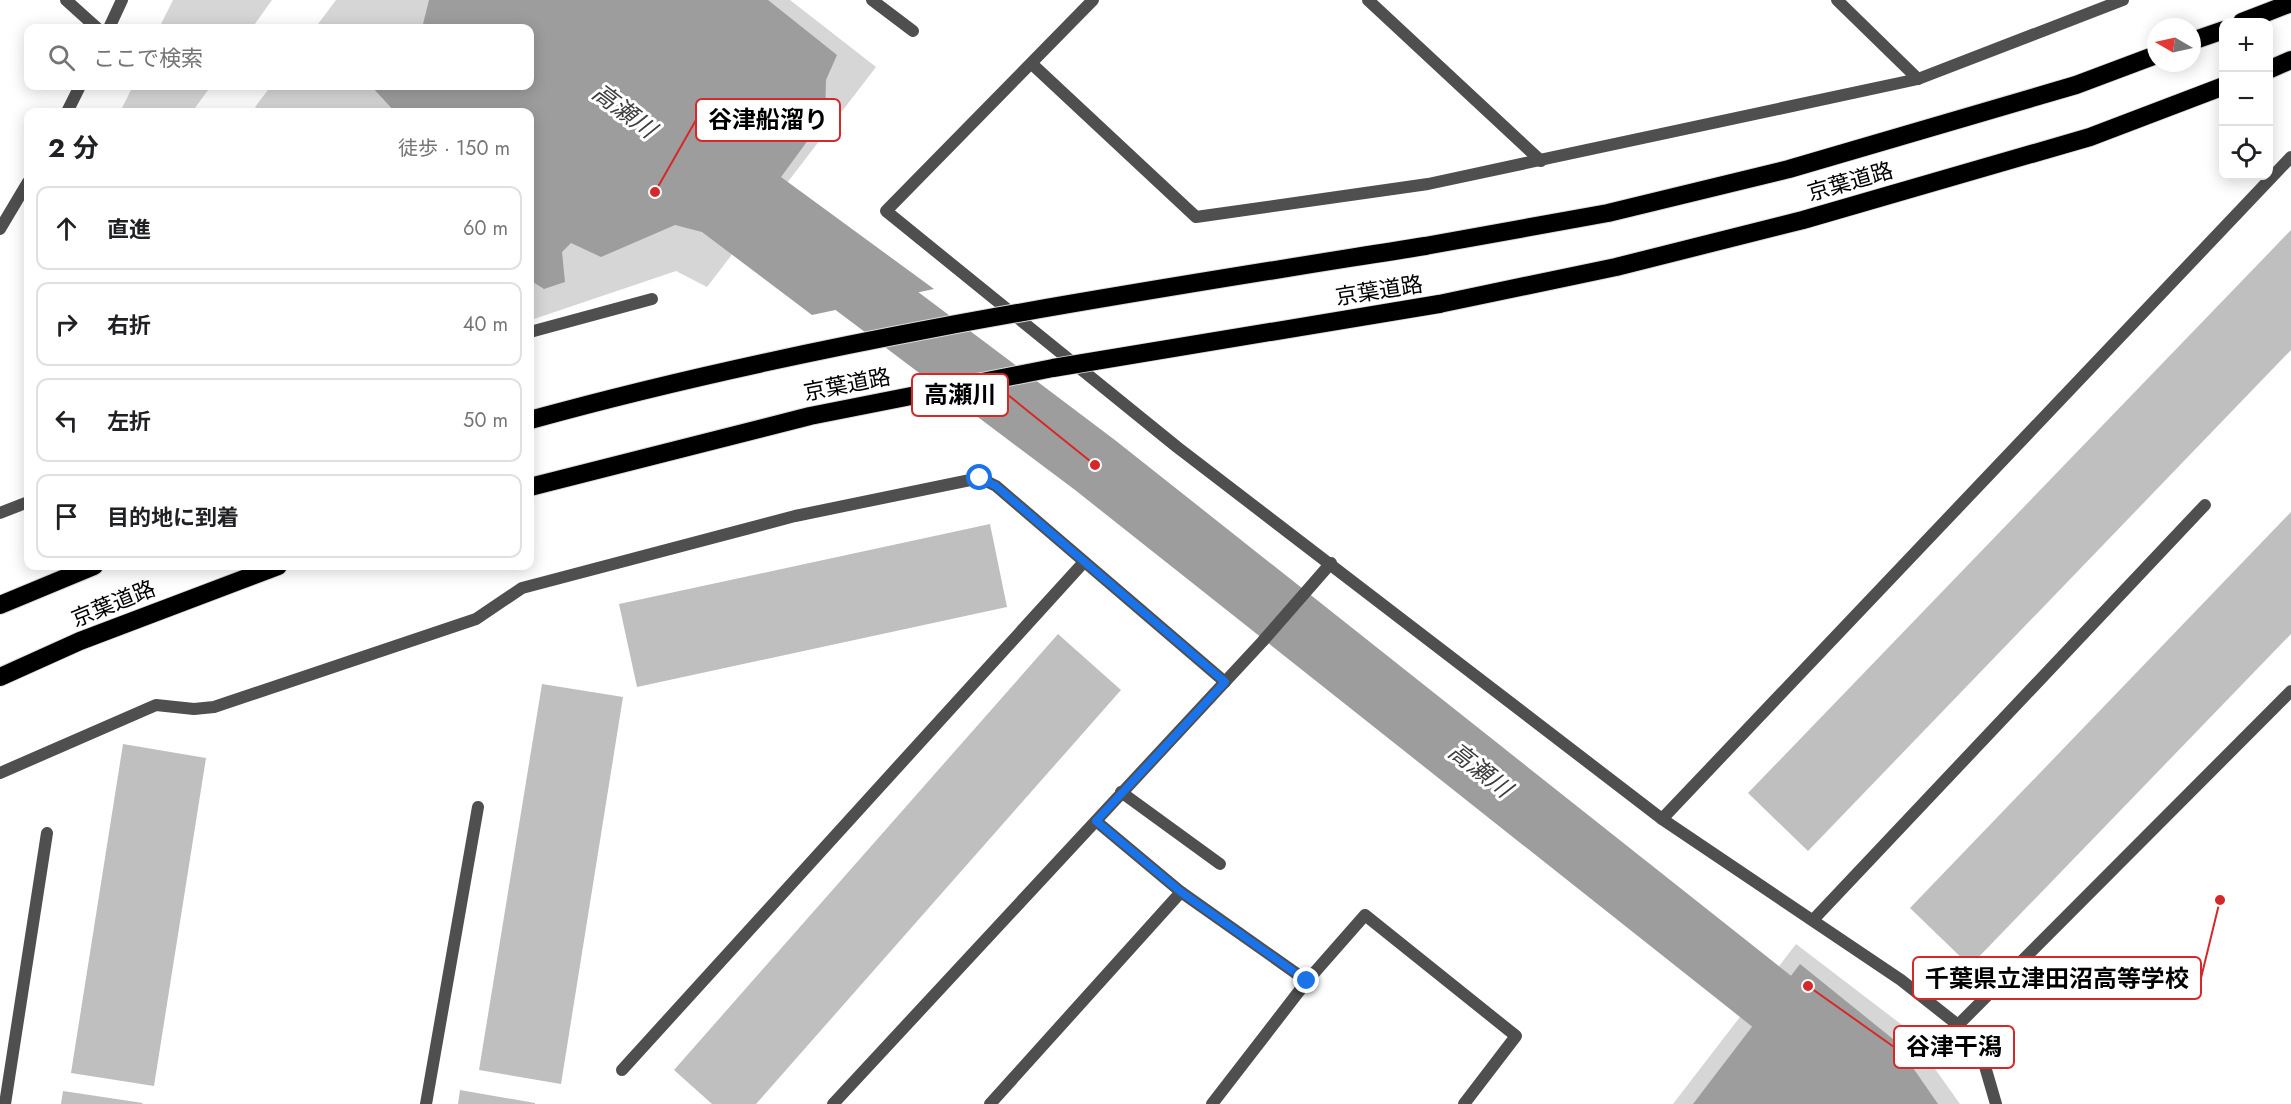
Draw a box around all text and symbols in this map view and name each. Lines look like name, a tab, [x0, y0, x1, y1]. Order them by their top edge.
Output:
north arrow	[2147, 18, 2201, 72]
map controls	[2219, 18, 2273, 180]
button: +	[2219, 18, 2273, 72]
search box	[24, 24, 534, 90]
icon: search	[45, 41, 78, 74]
text: ここで検索	[93, 42, 203, 74]
button: −	[2219, 72, 2273, 126]
water label: 高瀬川	[585, 75, 666, 148]
callout: 谷津船溜り	[696, 99, 840, 141]
text: 谷津船溜り	[708, 102, 828, 137]
button: locate	[2219, 126, 2273, 180]
text: 2 分	[48, 129, 99, 167]
text: 徒歩 · 150 m	[398, 134, 510, 163]
street label: 京葉道路	[1803, 153, 1897, 209]
icon: ahead	[50, 212, 83, 245]
text: 直進	[107, 213, 151, 245]
text: 60 m	[463, 214, 508, 243]
street label: 京葉道路	[1333, 267, 1425, 313]
icon: right	[50, 308, 83, 341]
text: 右折	[107, 309, 151, 341]
text: 40 m	[463, 310, 508, 339]
street label: 京葉道路	[801, 360, 893, 408]
callout: 高瀬川	[912, 374, 1008, 416]
text: 高瀬川	[924, 377, 996, 412]
icon: left	[50, 404, 83, 437]
text: 左折	[107, 405, 151, 437]
text: 50 m	[463, 406, 508, 435]
route start	[966, 464, 992, 490]
icon: arrive	[50, 500, 83, 533]
text: 目的地に到着	[107, 501, 239, 533]
street label: 京葉道路	[66, 572, 160, 634]
water label: 高瀬川	[1441, 734, 1522, 807]
callout: 千葉県立津田沼高等学校	[1913, 957, 2201, 999]
text: 千葉県立津田沼高等学校	[1925, 961, 2189, 996]
route end	[1293, 967, 1319, 993]
callout: 谷津干潟	[1894, 1026, 2014, 1068]
text: 谷津干潟	[1906, 1029, 2002, 1064]

